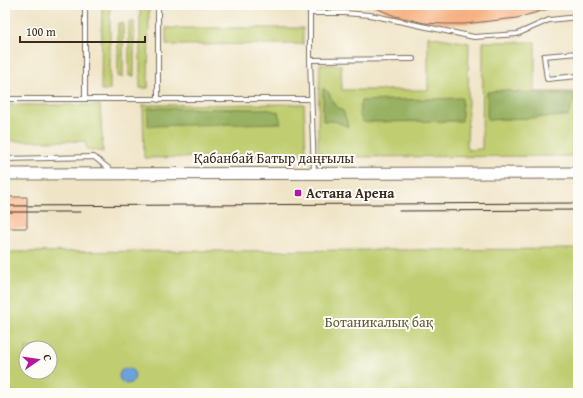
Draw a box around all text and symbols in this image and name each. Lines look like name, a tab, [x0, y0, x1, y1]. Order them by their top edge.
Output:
scale bar	[20, 18, 145, 44]
text: 100 m	[26, 23, 56, 40]
street label: Қабанбай Батыр даңғылы	[194, 148, 354, 168]
place label: Астана Арена	[306, 183, 395, 203]
marker: Астана Арена	[293, 188, 303, 198]
park label: Ботаникалық бақ	[325, 312, 434, 332]
north arrow	[18, 340, 58, 380]
text: С	[39, 353, 56, 363]

